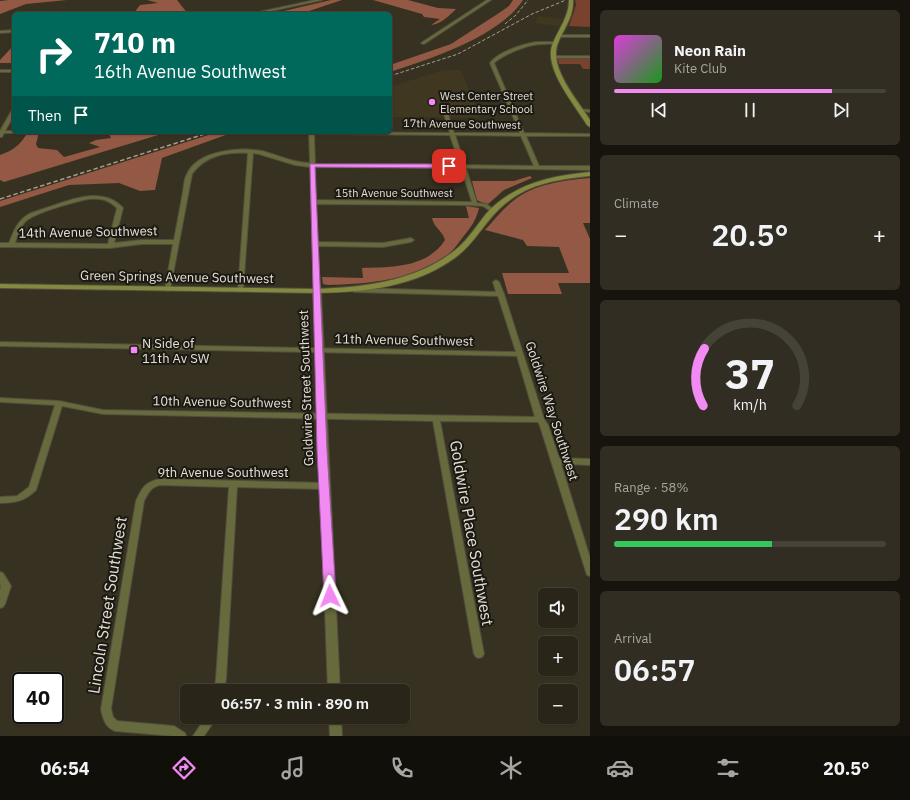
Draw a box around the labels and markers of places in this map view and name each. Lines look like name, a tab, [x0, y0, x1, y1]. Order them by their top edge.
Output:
place label: West Center Street Elementary School	[440, 89, 533, 116]
marker: West Center Street Elementary School	[427, 97, 437, 107]
pin	[432, 149, 466, 183]
place label: N Side of 11th Av SW	[142, 335, 210, 367]
marker: N Side of 11th Av SW	[129, 345, 139, 355]

